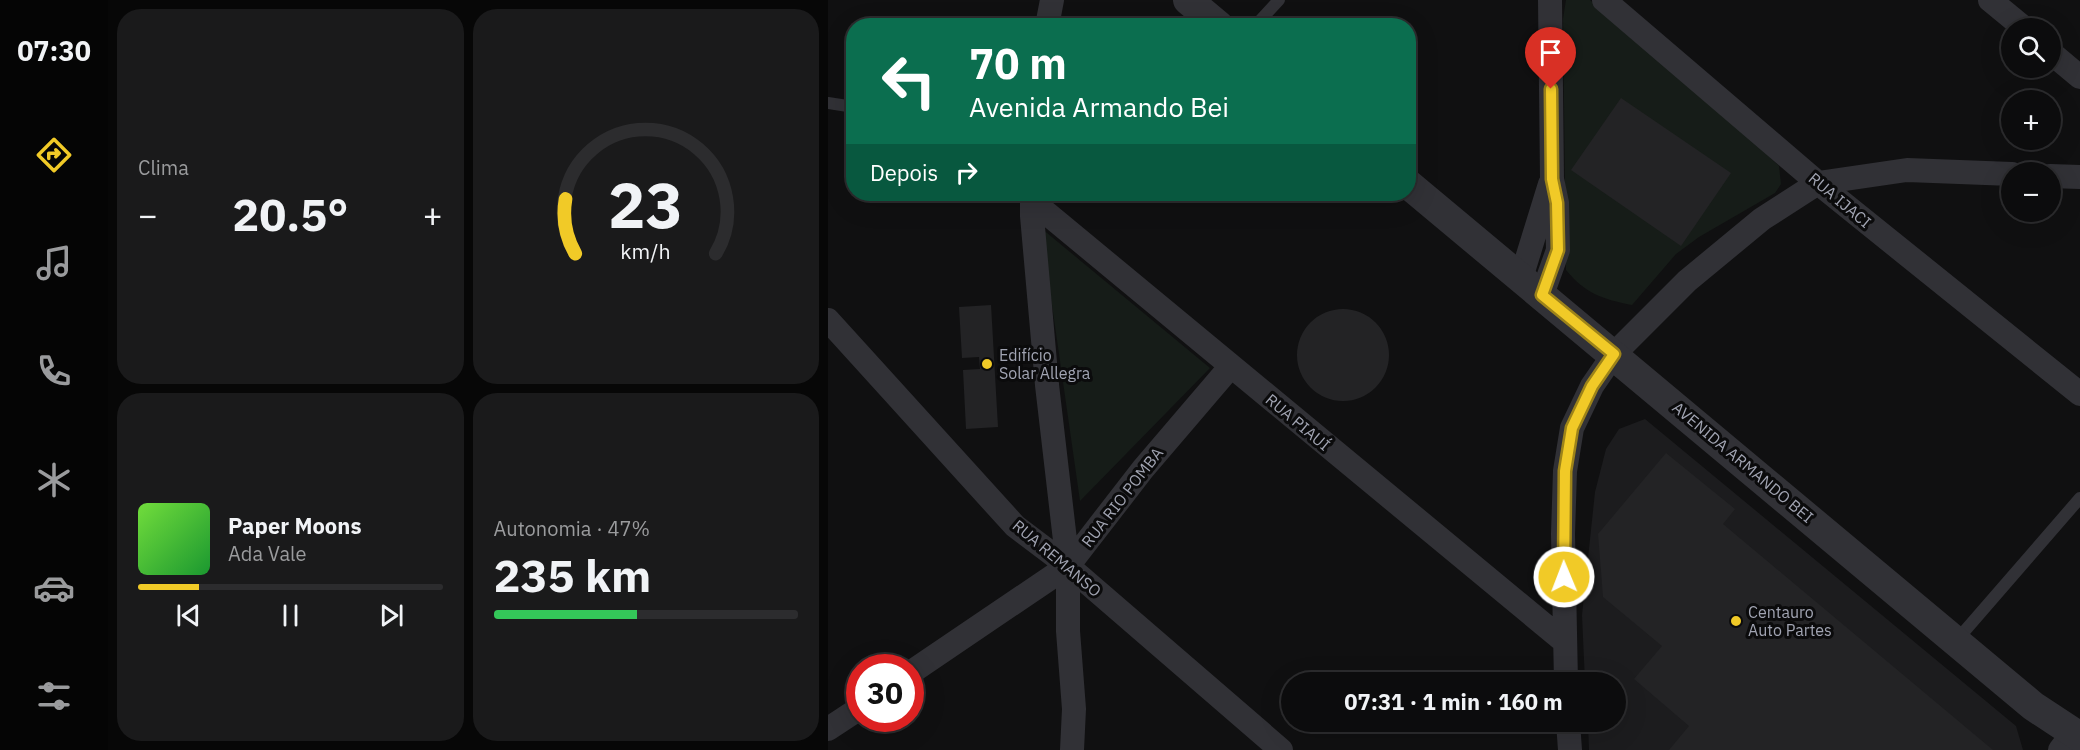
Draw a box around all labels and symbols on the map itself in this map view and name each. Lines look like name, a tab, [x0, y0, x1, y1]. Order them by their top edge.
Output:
pin	[1525, 27, 1576, 89]
street label: RUA IJACI	[1805, 168, 1875, 232]
place label: Edifício Solar Allegra	[999, 345, 1091, 383]
marker: Edifício Solar Allegra	[980, 357, 994, 371]
street label: RUA PIAUÍ	[1262, 388, 1335, 455]
street label: AVENIDA ARMANDO BEI	[1668, 397, 1818, 527]
street label: RUA RIO POMBA	[1077, 443, 1167, 551]
street label: RUA REMANSO	[1009, 515, 1105, 601]
position arrow	[1532, 545, 1596, 609]
place label: Centauro Auto Partes	[1748, 602, 1832, 640]
marker: Centauro Auto Partes	[1729, 614, 1743, 628]
speed limit sign: 30	[846, 654, 924, 732]

